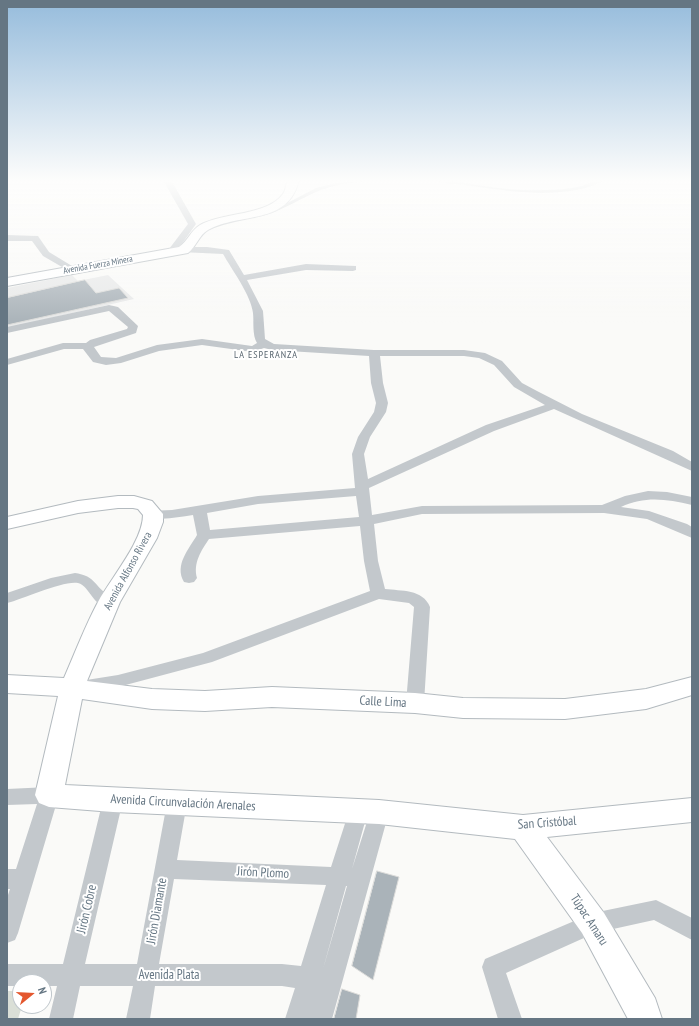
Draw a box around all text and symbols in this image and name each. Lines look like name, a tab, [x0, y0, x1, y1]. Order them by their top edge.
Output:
street label: Avenida Fuerza Minera	[62, 254, 134, 276]
district label: LA ESPERANZA	[234, 349, 298, 361]
street label: Avenida Alfonso Rivera	[101, 530, 155, 612]
street label: Calle Lima	[359, 693, 407, 711]
street label: Avenida Circunvalación Arenales	[110, 791, 256, 815]
street label: San Cristóbal	[517, 813, 577, 833]
street label: Jirón Plomo	[237, 864, 289, 882]
street label: Jirón Diamante	[144, 877, 170, 945]
street label: Jirón Cobre	[74, 883, 100, 935]
street label: Túpac Amaru	[567, 891, 611, 949]
street label: Avenida Plata	[138, 967, 200, 983]
north arrow	[12, 974, 52, 1014]
text: N	[35, 986, 50, 996]

